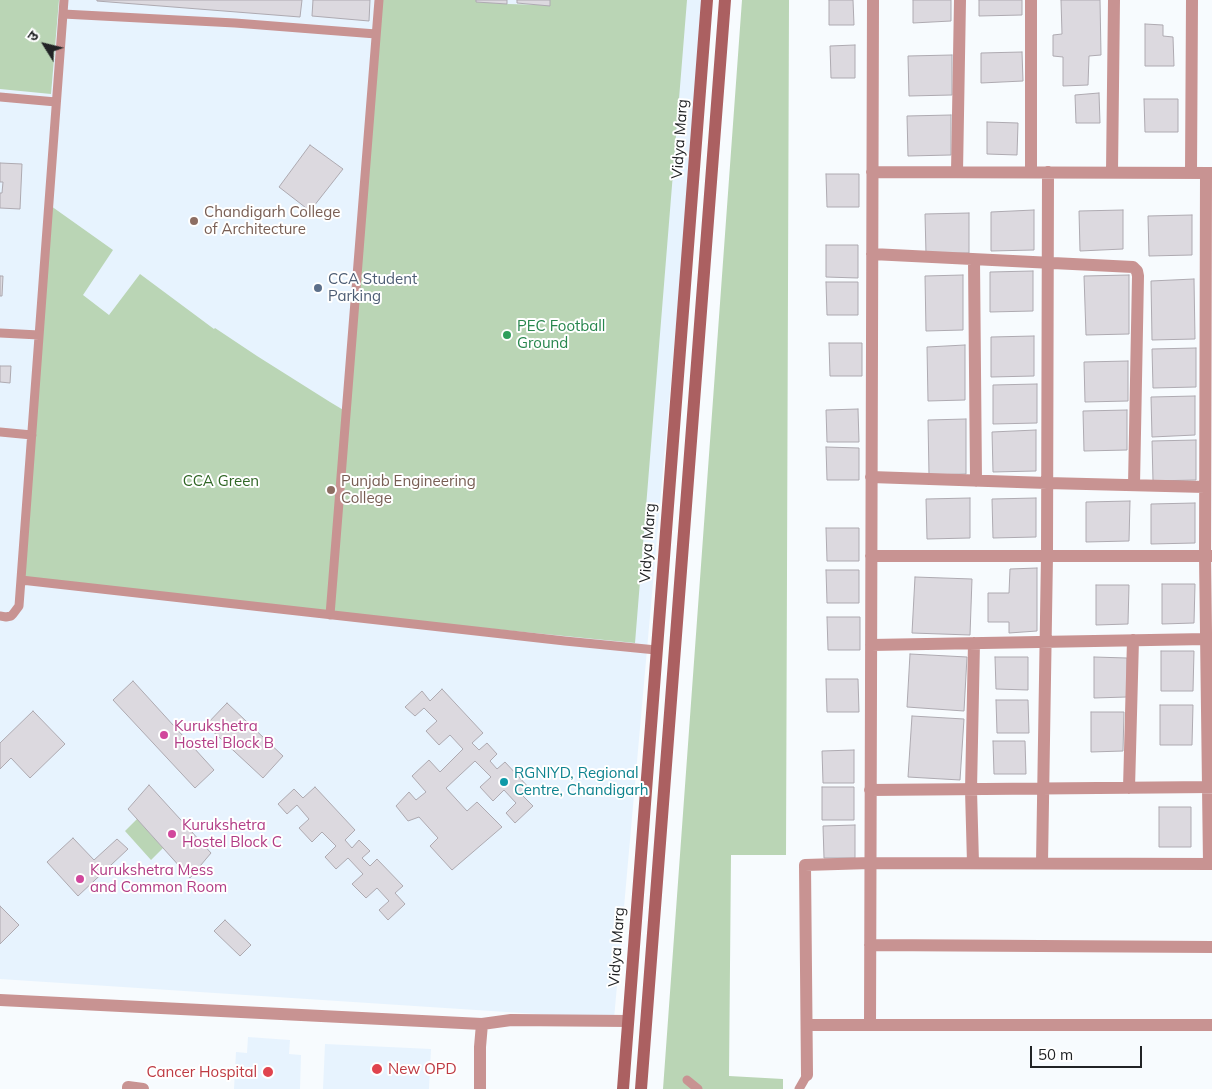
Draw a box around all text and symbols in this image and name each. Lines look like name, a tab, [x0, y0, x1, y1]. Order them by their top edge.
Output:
north arrow	[20, 20, 70, 70]
text: उ	[23, 28, 43, 45]
street label: Vidya Marg	[668, 98, 692, 180]
place label: Chandigarh College of Architecture	[204, 203, 340, 238]
marker: Chandigarh College of Architecture	[188, 215, 200, 227]
place label: CCA Student Parking	[328, 270, 417, 305]
marker: CCA Student Parking	[312, 282, 324, 294]
place label: PEC Football Ground	[517, 317, 605, 352]
marker: PEC Football Ground	[501, 329, 513, 341]
park label: CCA Green	[183, 472, 259, 490]
place label: Punjab Engineering College	[341, 472, 476, 507]
marker: Punjab Engineering College	[325, 484, 337, 496]
street label: Vidya Marg	[636, 502, 660, 584]
place label: Kurukshetra Hostel Block B	[174, 717, 274, 752]
marker: Kurukshetra Hostel Block B	[158, 729, 170, 741]
place label: RGNIYD, Regional Centre, Chandigarh	[514, 764, 648, 799]
marker: RGNIYD, Regional Centre, Chandigarh	[498, 776, 510, 788]
place label: Kurukshetra Hostel Block C	[182, 816, 282, 851]
marker: Kurukshetra Hostel Block C	[166, 828, 178, 840]
place label: Kurukshetra Mess and Common Room	[90, 861, 227, 896]
marker: Kurukshetra Mess and Common Room	[74, 873, 86, 885]
street label: Vidya Marg	[605, 906, 629, 988]
scale bar	[1032, 1036, 1144, 1068]
text: 50 m	[1038, 1045, 1073, 1064]
place label: New OPD	[388, 1060, 457, 1078]
marker: New OPD	[370, 1062, 384, 1076]
place label: Cancer Hospital	[147, 1063, 257, 1081]
marker: Cancer Hospital	[261, 1065, 275, 1079]

